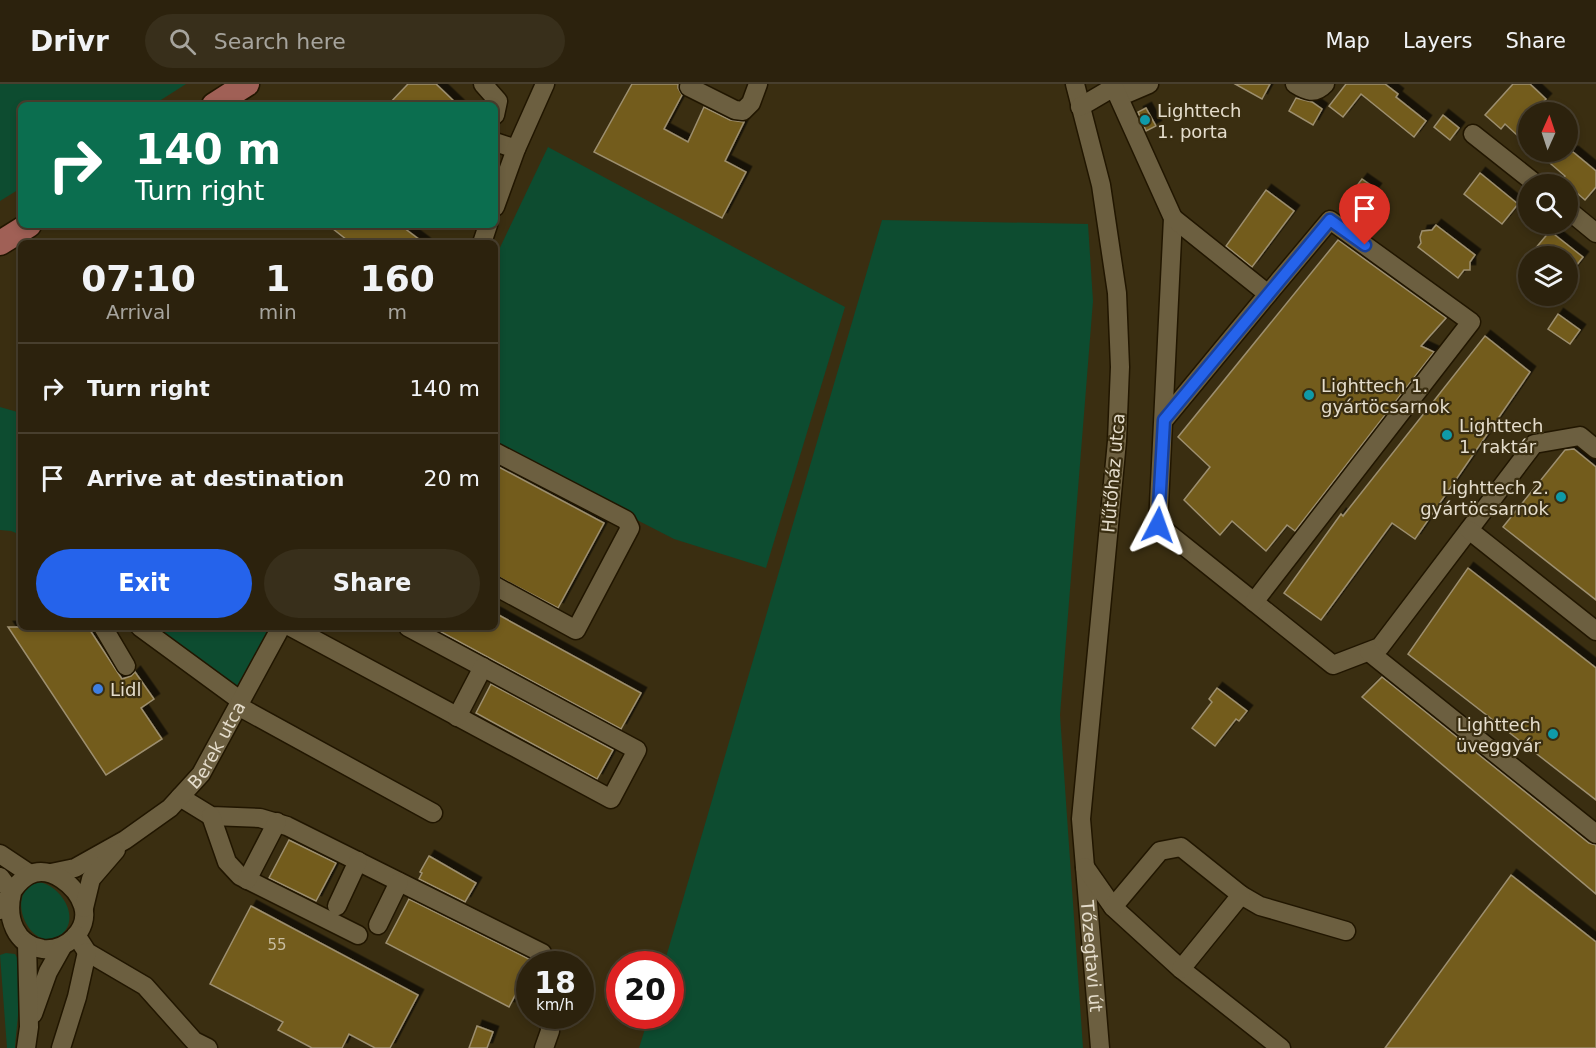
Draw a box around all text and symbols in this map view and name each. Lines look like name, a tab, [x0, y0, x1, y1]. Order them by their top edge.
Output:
search box	[145, 14, 565, 68]
text: Drivr	[30, 25, 109, 58]
icon: search	[166, 25, 199, 58]
text: Search here	[214, 29, 346, 54]
text: Map	[1326, 29, 1370, 53]
text: Layers	[1403, 29, 1472, 53]
text: Share	[1505, 29, 1566, 53]
place label: Lighttech 1. porta	[1157, 100, 1241, 142]
north arrow	[1518, 102, 1578, 162]
map controls	[1518, 102, 1578, 306]
marker: Lighttech 1. porta	[1138, 113, 1152, 127]
text: 140 m	[135, 125, 281, 174]
icon: right	[36, 126, 114, 204]
button: search	[1518, 174, 1578, 234]
text: Turn right	[135, 175, 264, 206]
pin	[1339, 183, 1390, 245]
icon: arrive	[1348, 192, 1381, 225]
button: layers	[1518, 246, 1578, 306]
text: 07:10	[81, 258, 196, 299]
text: 1	[265, 258, 290, 299]
text: 160	[360, 258, 435, 299]
text: Arrival	[106, 300, 171, 324]
text: min	[259, 300, 297, 324]
text: m	[388, 300, 407, 324]
icon: right	[36, 372, 69, 405]
place label: Lighttech 1. gyártöcsarnok	[1321, 375, 1450, 417]
text: Turn right	[87, 376, 210, 401]
text: 140 m	[410, 376, 480, 401]
marker: Lighttech 1. gyártöcsarnok	[1302, 388, 1316, 402]
street label: Hűtőház utca	[1097, 412, 1129, 534]
place label: Lighttech 1. raktár	[1459, 415, 1543, 457]
marker: Lighttech 1. raktár	[1440, 428, 1454, 442]
icon: arrive	[36, 462, 69, 495]
text: Arrive at destination	[87, 466, 344, 491]
text: 20 m	[424, 466, 480, 491]
place label: Lighttech 2. gyártöcsarnok	[1420, 477, 1550, 519]
marker: Lighttech 2. gyártöcsarnok	[1554, 490, 1568, 504]
position arrow	[1126, 493, 1190, 557]
button: Exit	[36, 549, 252, 618]
button: Share	[264, 549, 480, 618]
place label: Lidl	[110, 679, 141, 700]
marker: Lidl	[91, 682, 105, 696]
street label: Berek utca	[183, 697, 249, 793]
place label: Lighttech üveggyár	[1456, 714, 1542, 756]
marker: Lighttech üveggyár	[1546, 727, 1560, 741]
street label: Tőzegtavi út	[1077, 899, 1107, 1013]
house number: 55	[267, 936, 287, 954]
speed limit sign: 20	[606, 951, 684, 1029]
text: 18	[534, 965, 576, 1000]
text: km/h	[536, 996, 574, 1014]

